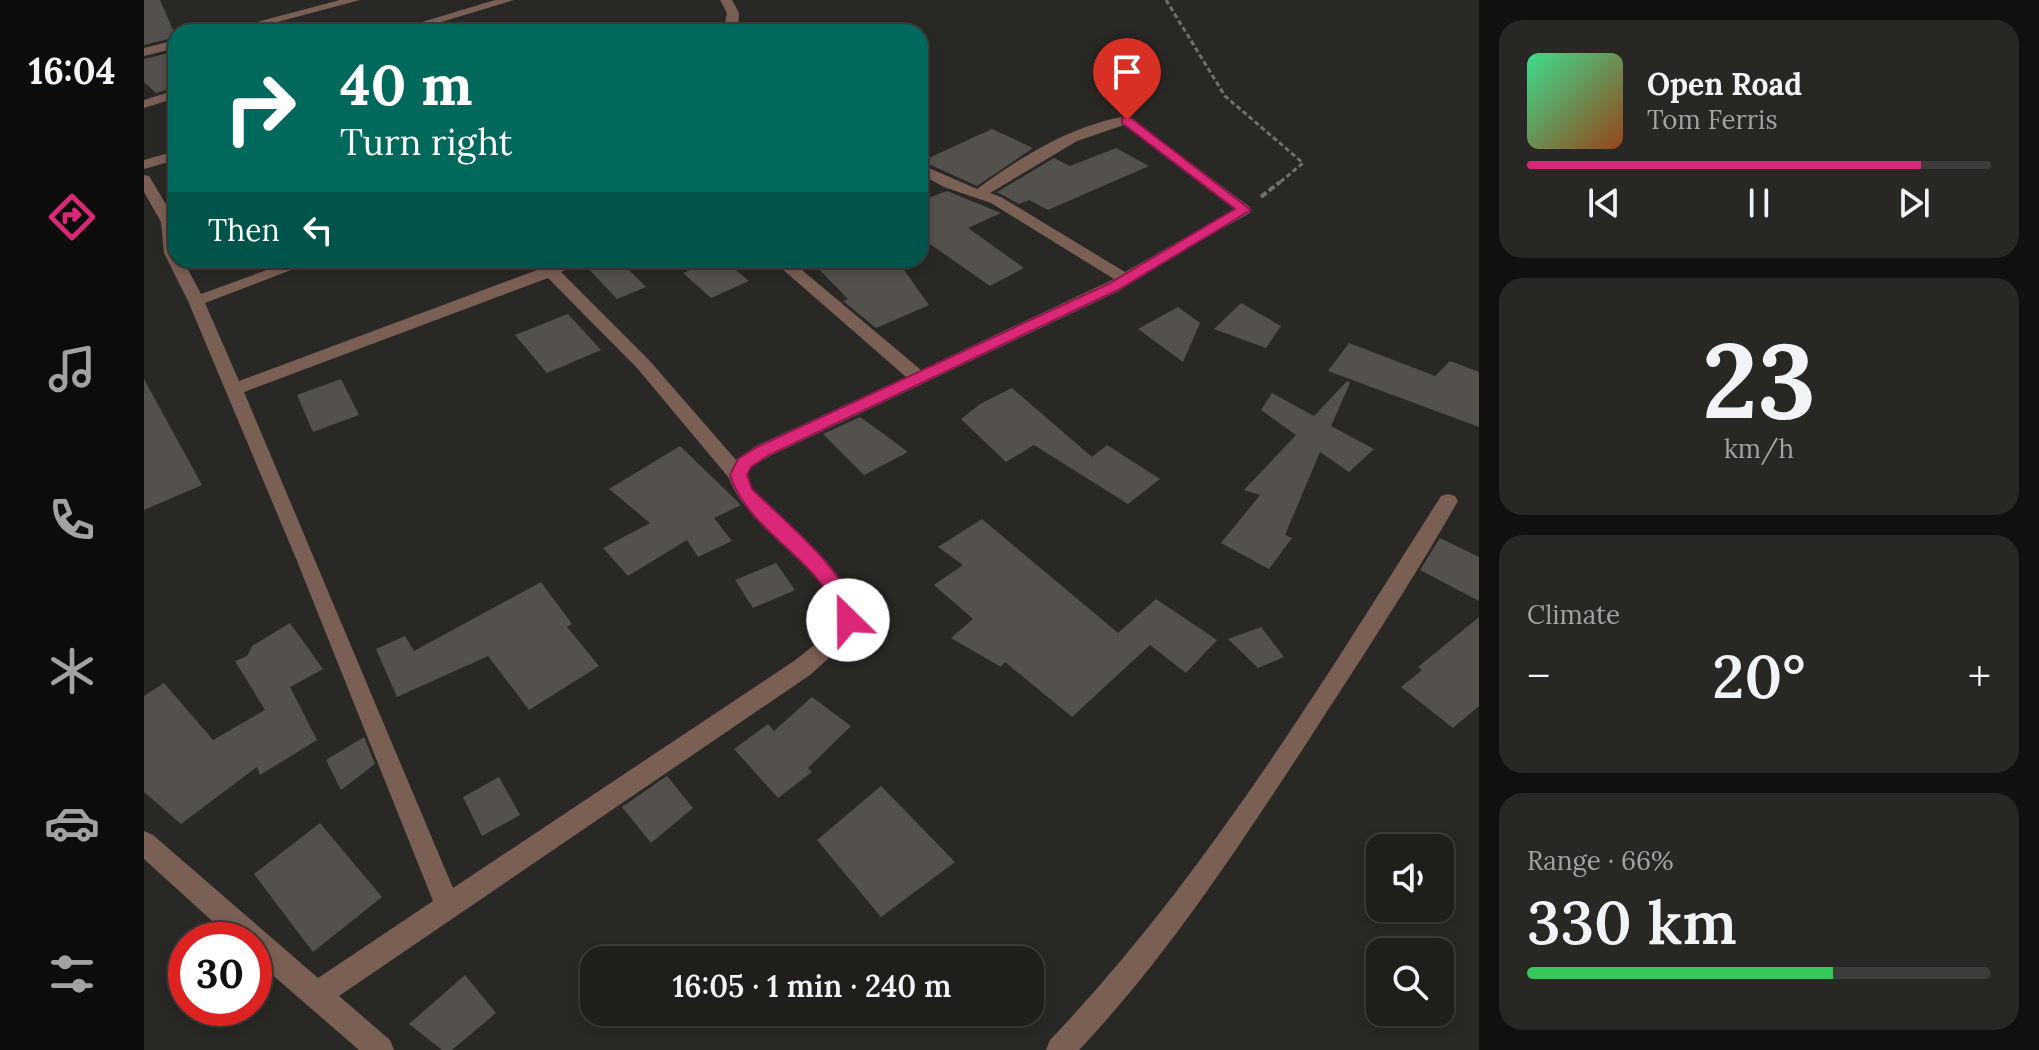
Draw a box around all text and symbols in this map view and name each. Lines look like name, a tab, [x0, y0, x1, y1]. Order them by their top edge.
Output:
pin	[1093, 38, 1161, 120]
text: 16:04	[29, 48, 115, 94]
text: 40 m	[340, 49, 473, 120]
icon: arrive	[1105, 50, 1149, 94]
icon: right	[208, 56, 312, 160]
text: Open Road	[1647, 65, 1802, 103]
text: Tom Ferris	[1647, 103, 1777, 136]
text: Turn right	[340, 119, 513, 165]
icon: previous	[1582, 181, 1626, 225]
icon: pause	[1737, 181, 1781, 225]
icon: next	[1892, 181, 1936, 225]
icon: directions	[44, 189, 100, 245]
icon: left	[296, 208, 340, 252]
text: Then	[208, 211, 280, 249]
text: 23	[1702, 313, 1816, 446]
icon: music	[44, 341, 100, 397]
text: km/h	[1724, 432, 1794, 465]
icon: phone	[44, 492, 100, 548]
position arrow	[806, 578, 890, 662]
text: Climate	[1527, 598, 1620, 631]
text: 20°	[1712, 638, 1806, 714]
icon: climate	[44, 643, 100, 699]
text: −	[1527, 648, 1550, 704]
text: +	[1968, 648, 1991, 704]
icon: car	[44, 795, 100, 851]
map controls	[1366, 834, 1454, 1026]
button: sound	[1366, 834, 1454, 922]
text: Range · 66%	[1527, 844, 1674, 877]
text: 330 km	[1527, 884, 1737, 960]
speed limit sign: 30	[168, 922, 272, 1026]
button: search	[1366, 938, 1454, 1026]
icon: filters	[44, 946, 100, 1002]
text: 16:05 · 1 min · 240 m	[673, 967, 951, 1005]

